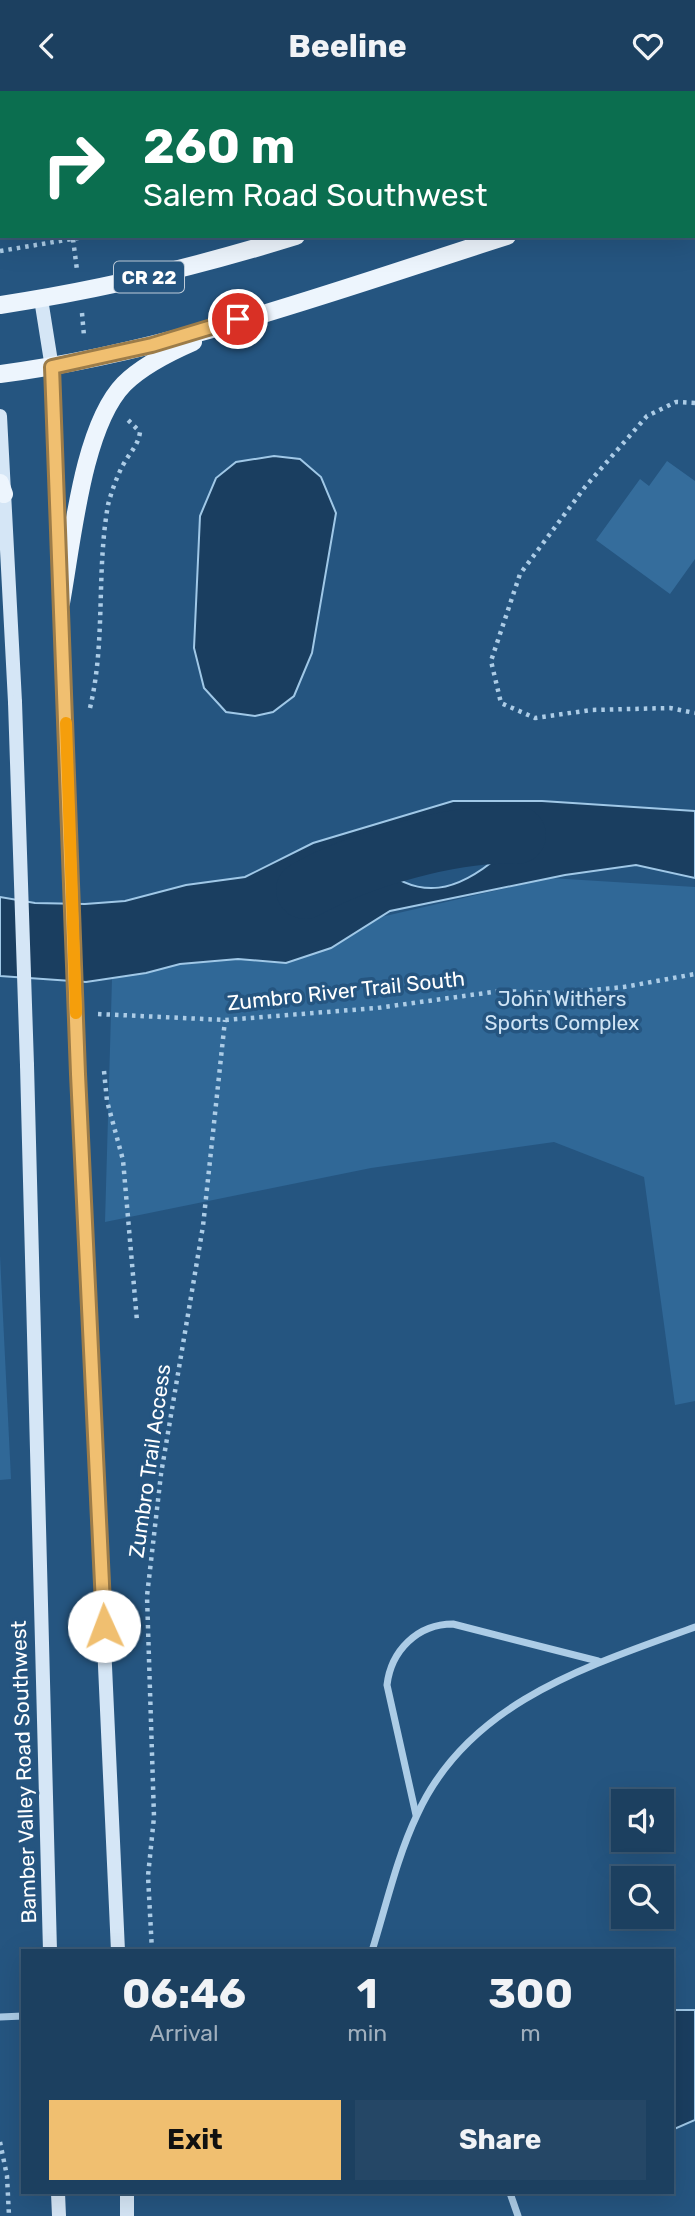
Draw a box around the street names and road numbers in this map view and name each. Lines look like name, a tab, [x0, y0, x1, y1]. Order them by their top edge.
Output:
road number: CR 22	[114, 261, 184, 293]
street label: Zumbro River Trail South	[226, 966, 466, 1015]
street label: Zumbro Trail Access	[124, 1362, 175, 1559]
street label: Bamber Valley Road Southwest	[6, 1620, 41, 1924]

